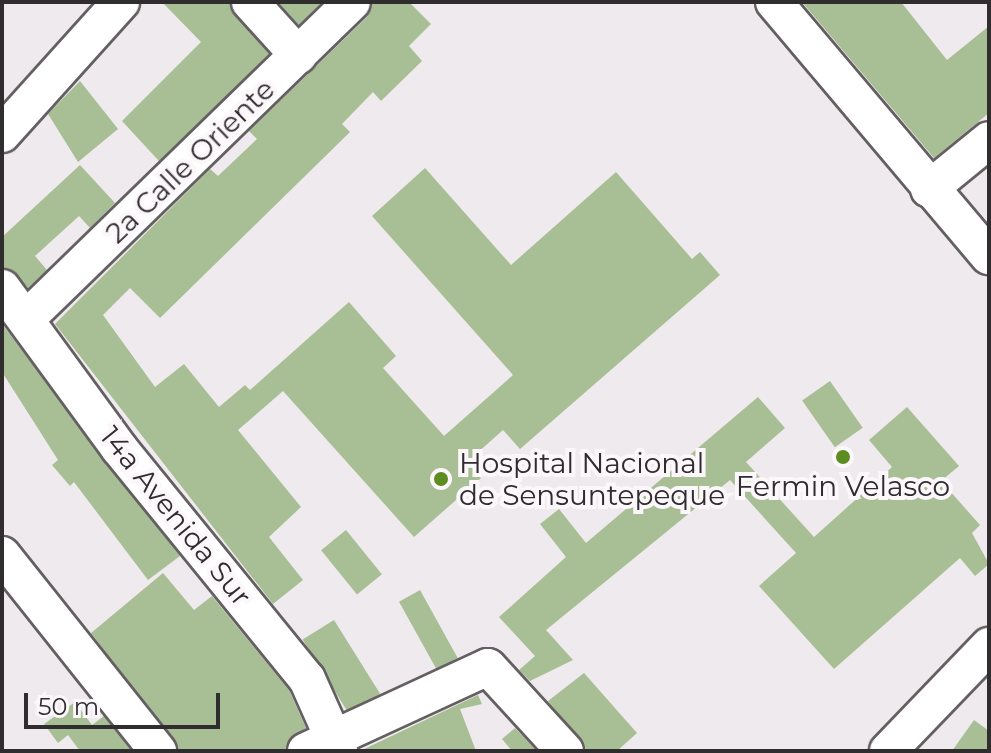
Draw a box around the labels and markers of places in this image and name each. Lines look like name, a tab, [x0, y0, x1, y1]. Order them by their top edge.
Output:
place label: Hospital Nacional de Sensuntepeque	[459, 446, 725, 512]
marker: Fermin Velasco	[834, 448, 852, 466]
marker: Hospital Nacional de Sensuntepeque	[430, 468, 452, 490]
place label: Fermin Velasco	[736, 469, 950, 503]

